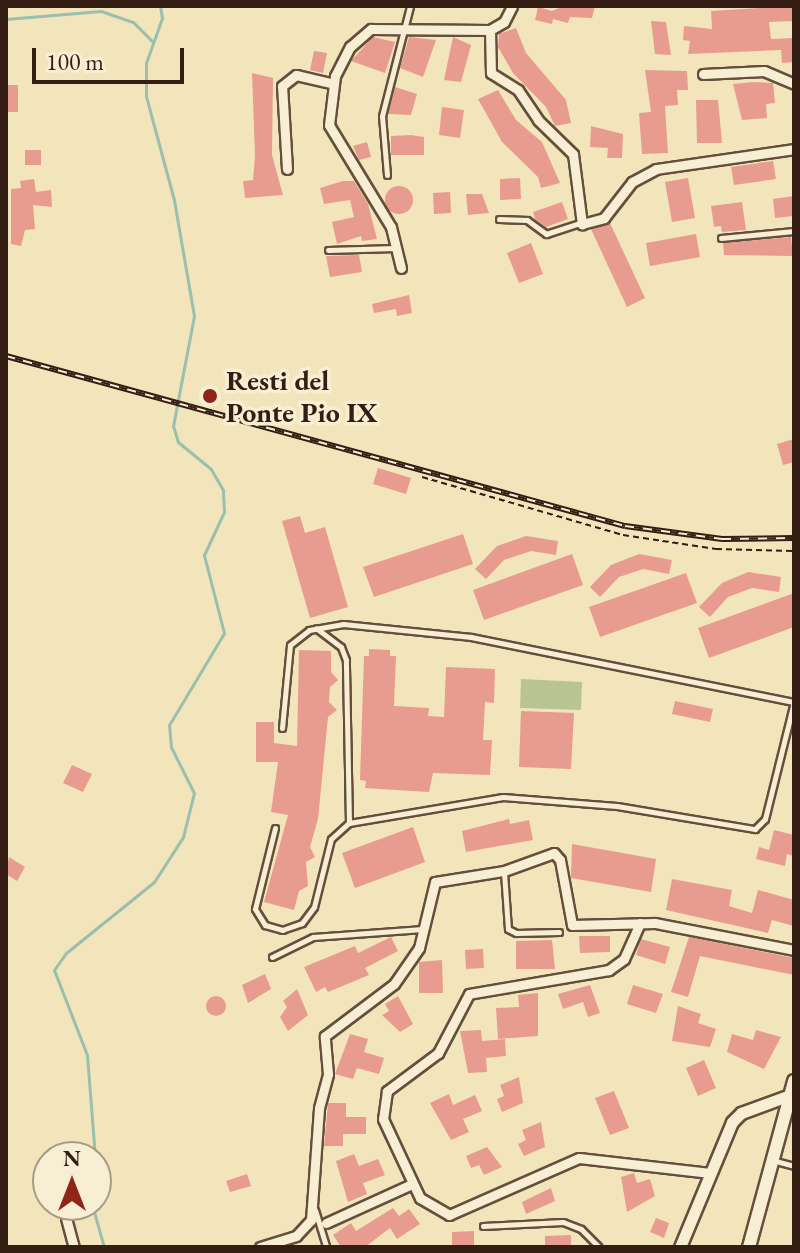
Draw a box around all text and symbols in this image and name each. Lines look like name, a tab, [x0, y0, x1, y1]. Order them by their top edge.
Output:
scale bar	[36, 32, 188, 82]
text: 100 m	[46, 46, 104, 77]
place label: Resti del Ponte Pio IX	[226, 363, 378, 429]
marker: Resti del Ponte Pio IX	[201, 387, 219, 405]
north arrow	[32, 1141, 112, 1221]
text: N	[63, 1144, 81, 1173]

